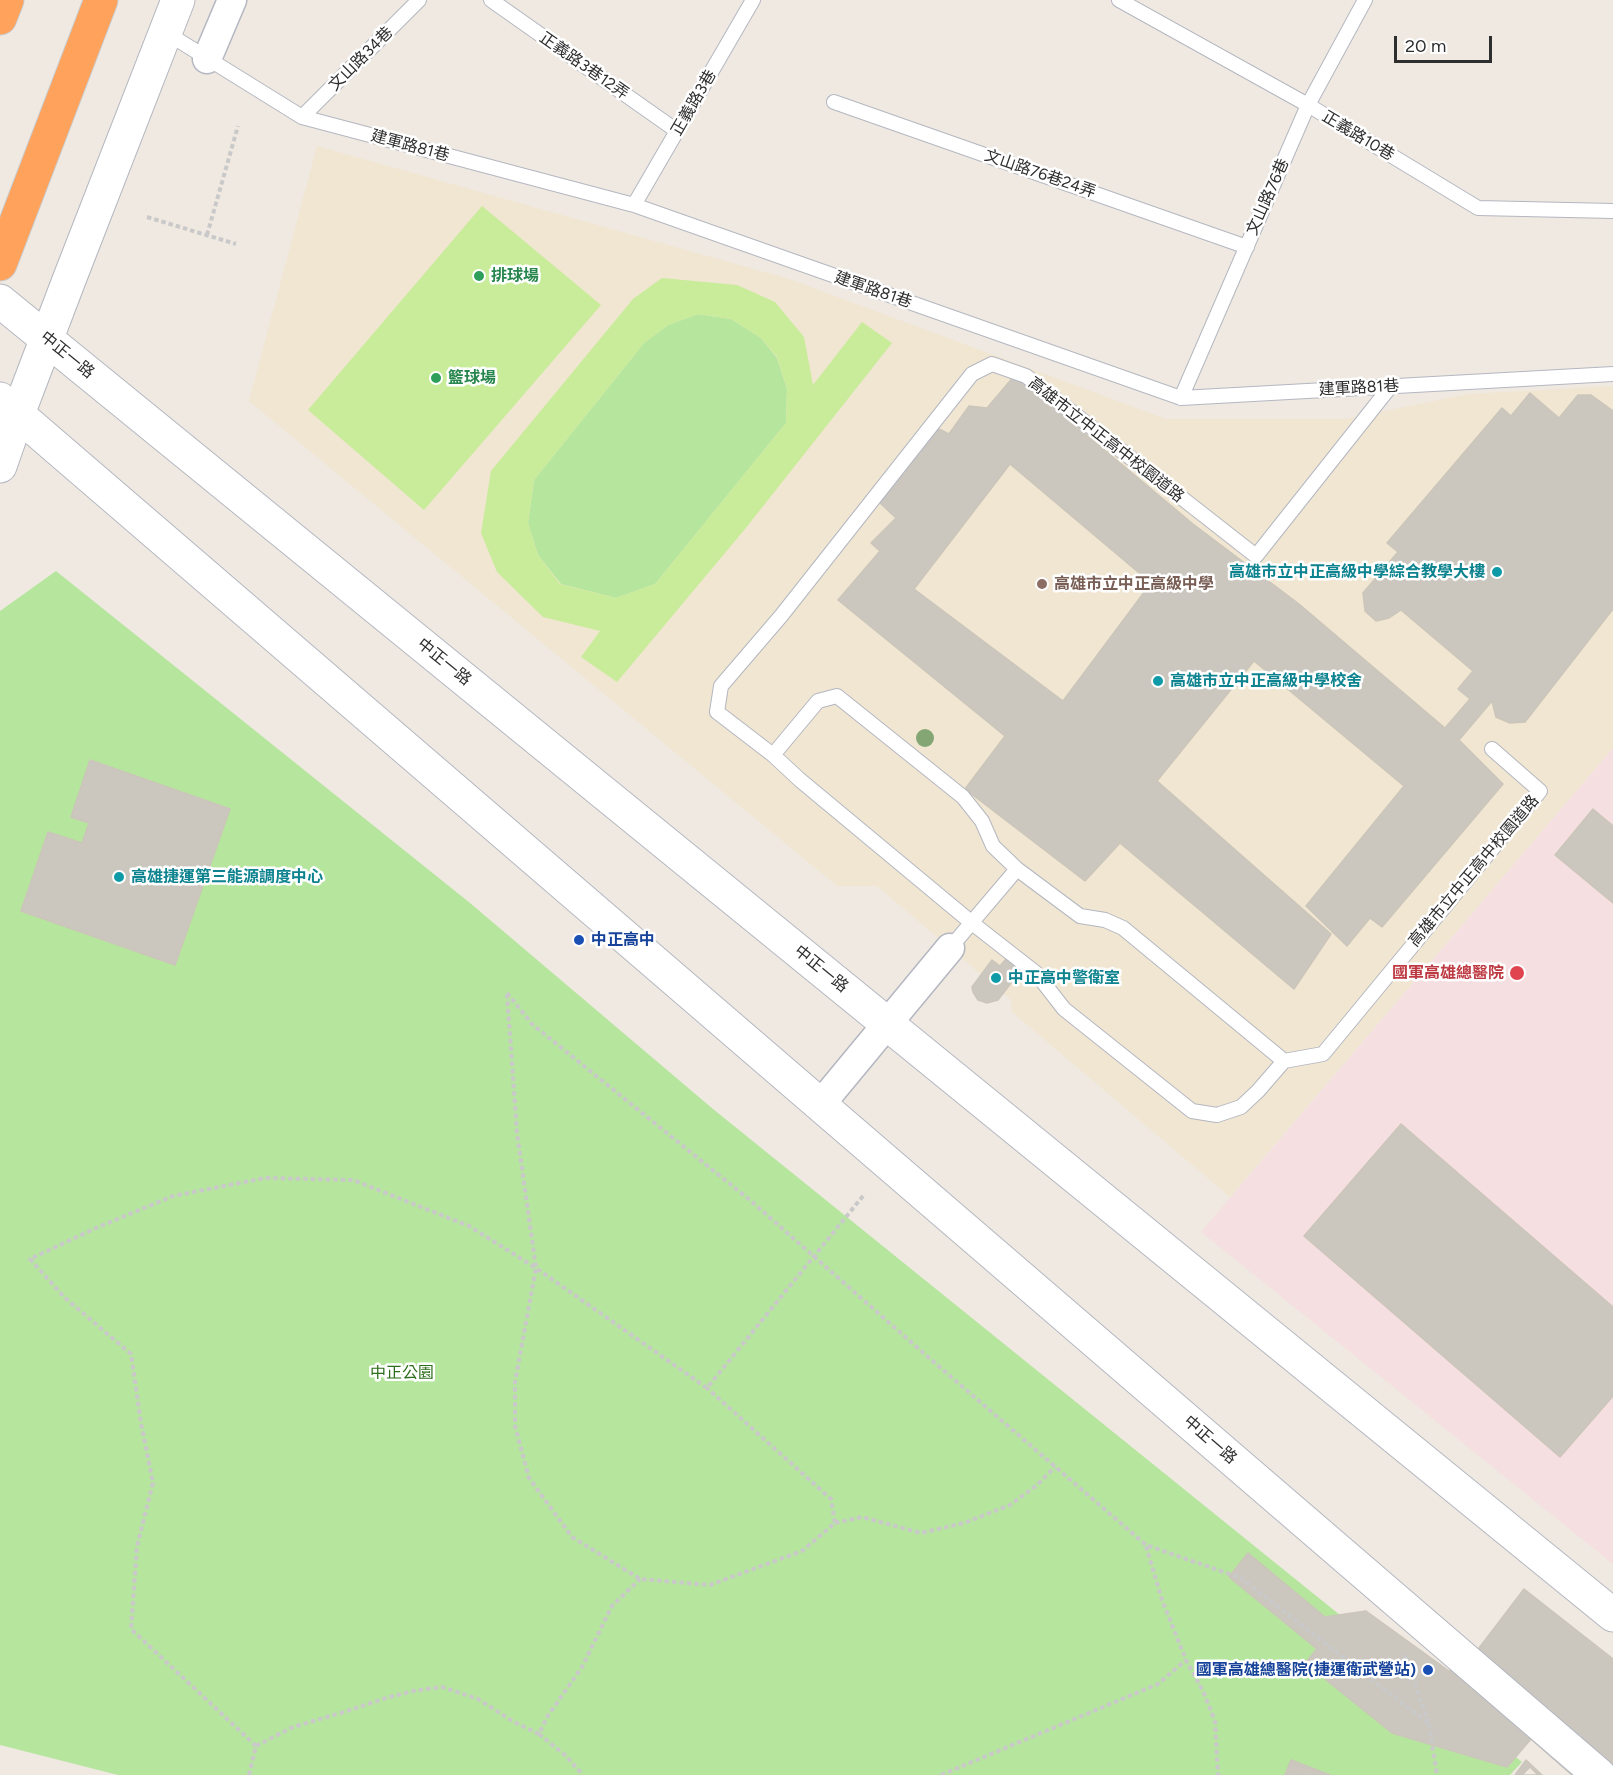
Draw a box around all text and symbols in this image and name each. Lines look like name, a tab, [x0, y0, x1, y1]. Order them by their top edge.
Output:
street label: 文山路34巷	[325, 23, 397, 95]
scale bar	[1397, 24, 1494, 62]
street label: 正義路3巷12弄	[536, 28, 632, 104]
text: 20 m	[1405, 35, 1446, 57]
street label: 正義路3巷	[668, 67, 720, 139]
street label: 正義路10巷	[1318, 107, 1398, 165]
street label: 建軍路81巷	[369, 126, 451, 166]
street label: 文山路76巷24弄	[982, 146, 1098, 202]
street label: 文山路76巷	[1243, 156, 1293, 238]
place label: 排球場	[491, 266, 539, 286]
street label: 建軍路81巷	[832, 268, 914, 312]
marker: 排球場	[472, 269, 486, 283]
street label: 中正一路	[36, 327, 98, 383]
place label: 籃球場	[448, 368, 496, 388]
marker: 籃球場	[429, 371, 443, 385]
street label: 高雄市立中正高中校園道路	[1024, 373, 1188, 507]
street label: 建軍路81巷	[1318, 376, 1400, 400]
place label: 高雄市立中正高級中學綜合教學大樓	[1229, 562, 1485, 582]
marker: 高雄市立中正高級中學綜合教學大樓	[1490, 565, 1504, 579]
place label: 高雄市立中正高級中學	[1054, 574, 1214, 594]
marker: 高雄市立中正高級中學	[1035, 577, 1049, 591]
street label: 中正一路	[413, 634, 475, 690]
place label: 高雄市立中正高級中學校舍	[1170, 671, 1362, 691]
marker: 高雄市立中正高級中學校舍	[1151, 674, 1165, 688]
street label: 高雄市立中正高中校園道路	[1405, 791, 1543, 951]
place label: 高雄捷運第三能源調度中心	[131, 867, 323, 887]
marker: 高雄捷運第三能源調度中心	[112, 870, 126, 884]
place label: 中正高中	[591, 930, 655, 950]
marker: 中正高中	[572, 933, 586, 947]
street label: 中正一路	[790, 941, 852, 997]
place label: 國軍高雄總醫院	[1392, 963, 1504, 983]
marker: 國軍高雄總醫院	[1508, 964, 1526, 982]
place label: 中正高中警衛室	[1008, 968, 1120, 988]
marker: 中正高中警衛室	[989, 971, 1003, 985]
park label: 中正公園	[370, 1363, 434, 1383]
street label: 中正一路	[1180, 1412, 1240, 1468]
place label: 國軍高雄總醫院(捷運衛武營站)	[1196, 1660, 1416, 1680]
marker: 國軍高雄總醫院(捷運衛武營站)	[1421, 1663, 1435, 1677]

